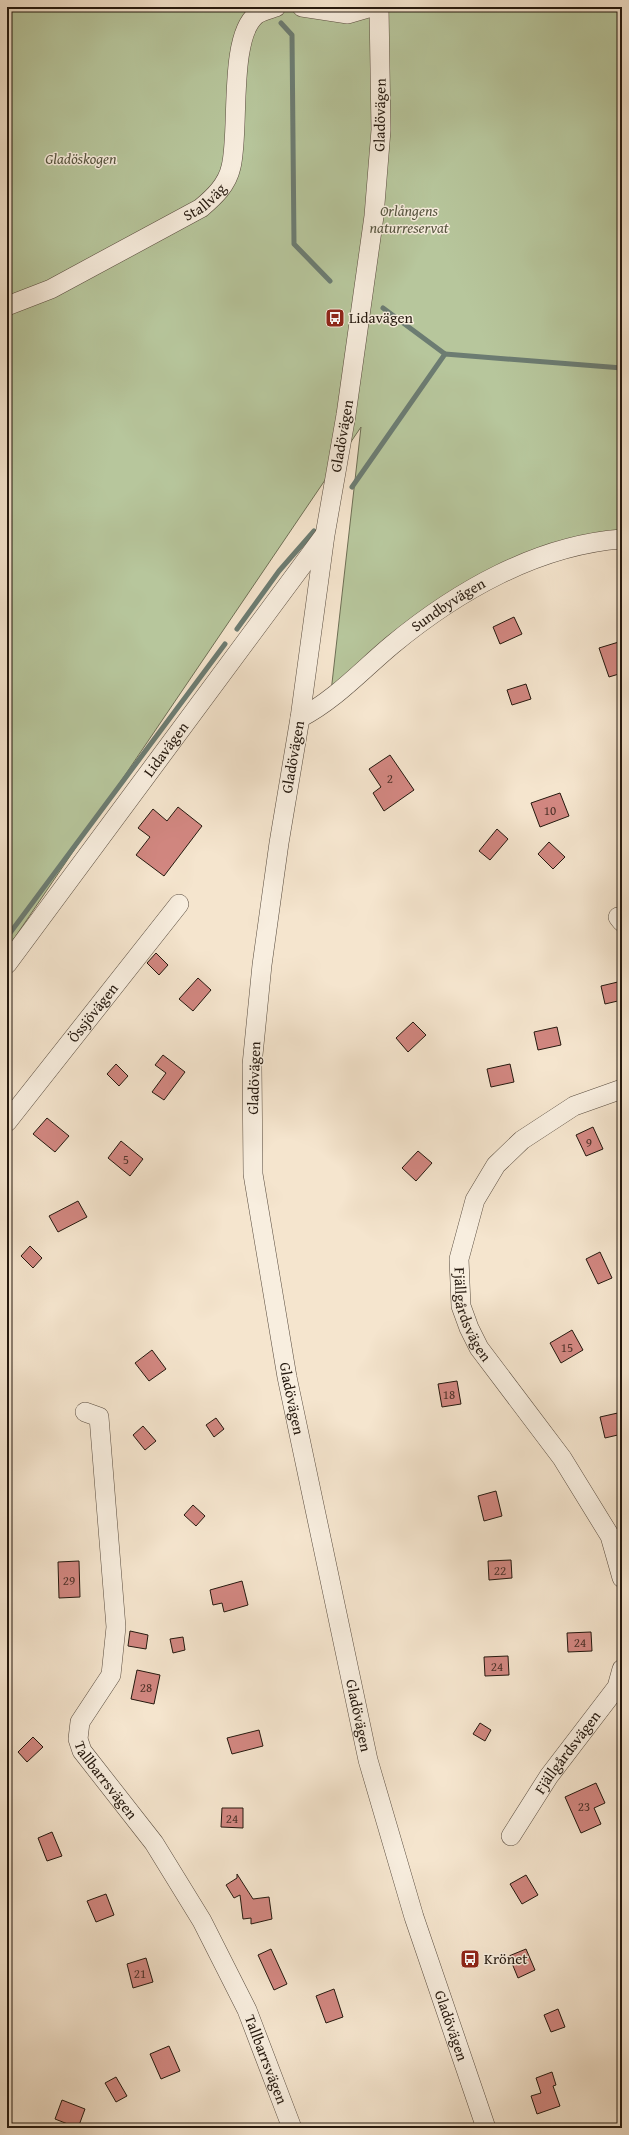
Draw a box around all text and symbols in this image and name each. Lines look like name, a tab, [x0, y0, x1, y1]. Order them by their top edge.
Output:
street label: Gladövägen	[368, 78, 391, 152]
park label: Gladöskogen	[45, 148, 117, 169]
street label: Stallväg	[179, 178, 231, 226]
park label: Orlångens naturreservat	[369, 200, 449, 238]
bus stop icon: Lidavägen	[324, 307, 346, 329]
place label: Lidavägen	[349, 307, 413, 328]
street label: Gladövägen	[325, 397, 358, 474]
street label: Sundbyvägen	[406, 572, 489, 636]
street label: Lidavägen	[138, 717, 193, 781]
street label: Gladövägen	[276, 718, 309, 795]
house number: 2	[387, 769, 393, 788]
house number: 10	[544, 801, 556, 820]
street label: Össjövägen	[63, 978, 123, 1047]
street label: Gladövägen	[242, 1040, 265, 1115]
house number: 9	[586, 1133, 592, 1152]
house number: 5	[123, 1150, 129, 1169]
street label: Fjällgårdsvägen	[449, 1267, 497, 1366]
house number: 15	[561, 1338, 573, 1357]
street label: Gladövägen	[275, 1361, 310, 1437]
house number: 18	[443, 1385, 455, 1404]
house number: 22	[494, 1561, 506, 1580]
house number: 29	[63, 1571, 75, 1590]
house number: 24	[574, 1633, 586, 1652]
house number: 24	[491, 1657, 503, 1676]
street label: Gladövägen	[341, 1677, 377, 1754]
house number: 28	[140, 1678, 152, 1697]
street label: Fjällgårdsvägen	[529, 1706, 606, 1798]
street label: Tallbarrsvägen	[69, 1738, 143, 1824]
house number: 23	[578, 1797, 590, 1816]
house number: 24	[226, 1809, 238, 1828]
bus stop icon: Krönet	[459, 1948, 481, 1970]
place label: Krönet	[484, 1948, 528, 1969]
house number: 21	[134, 1964, 146, 1983]
street label: Gladövägen	[430, 1987, 474, 2064]
street label: Tallbarrsvägen	[240, 2012, 293, 2108]

